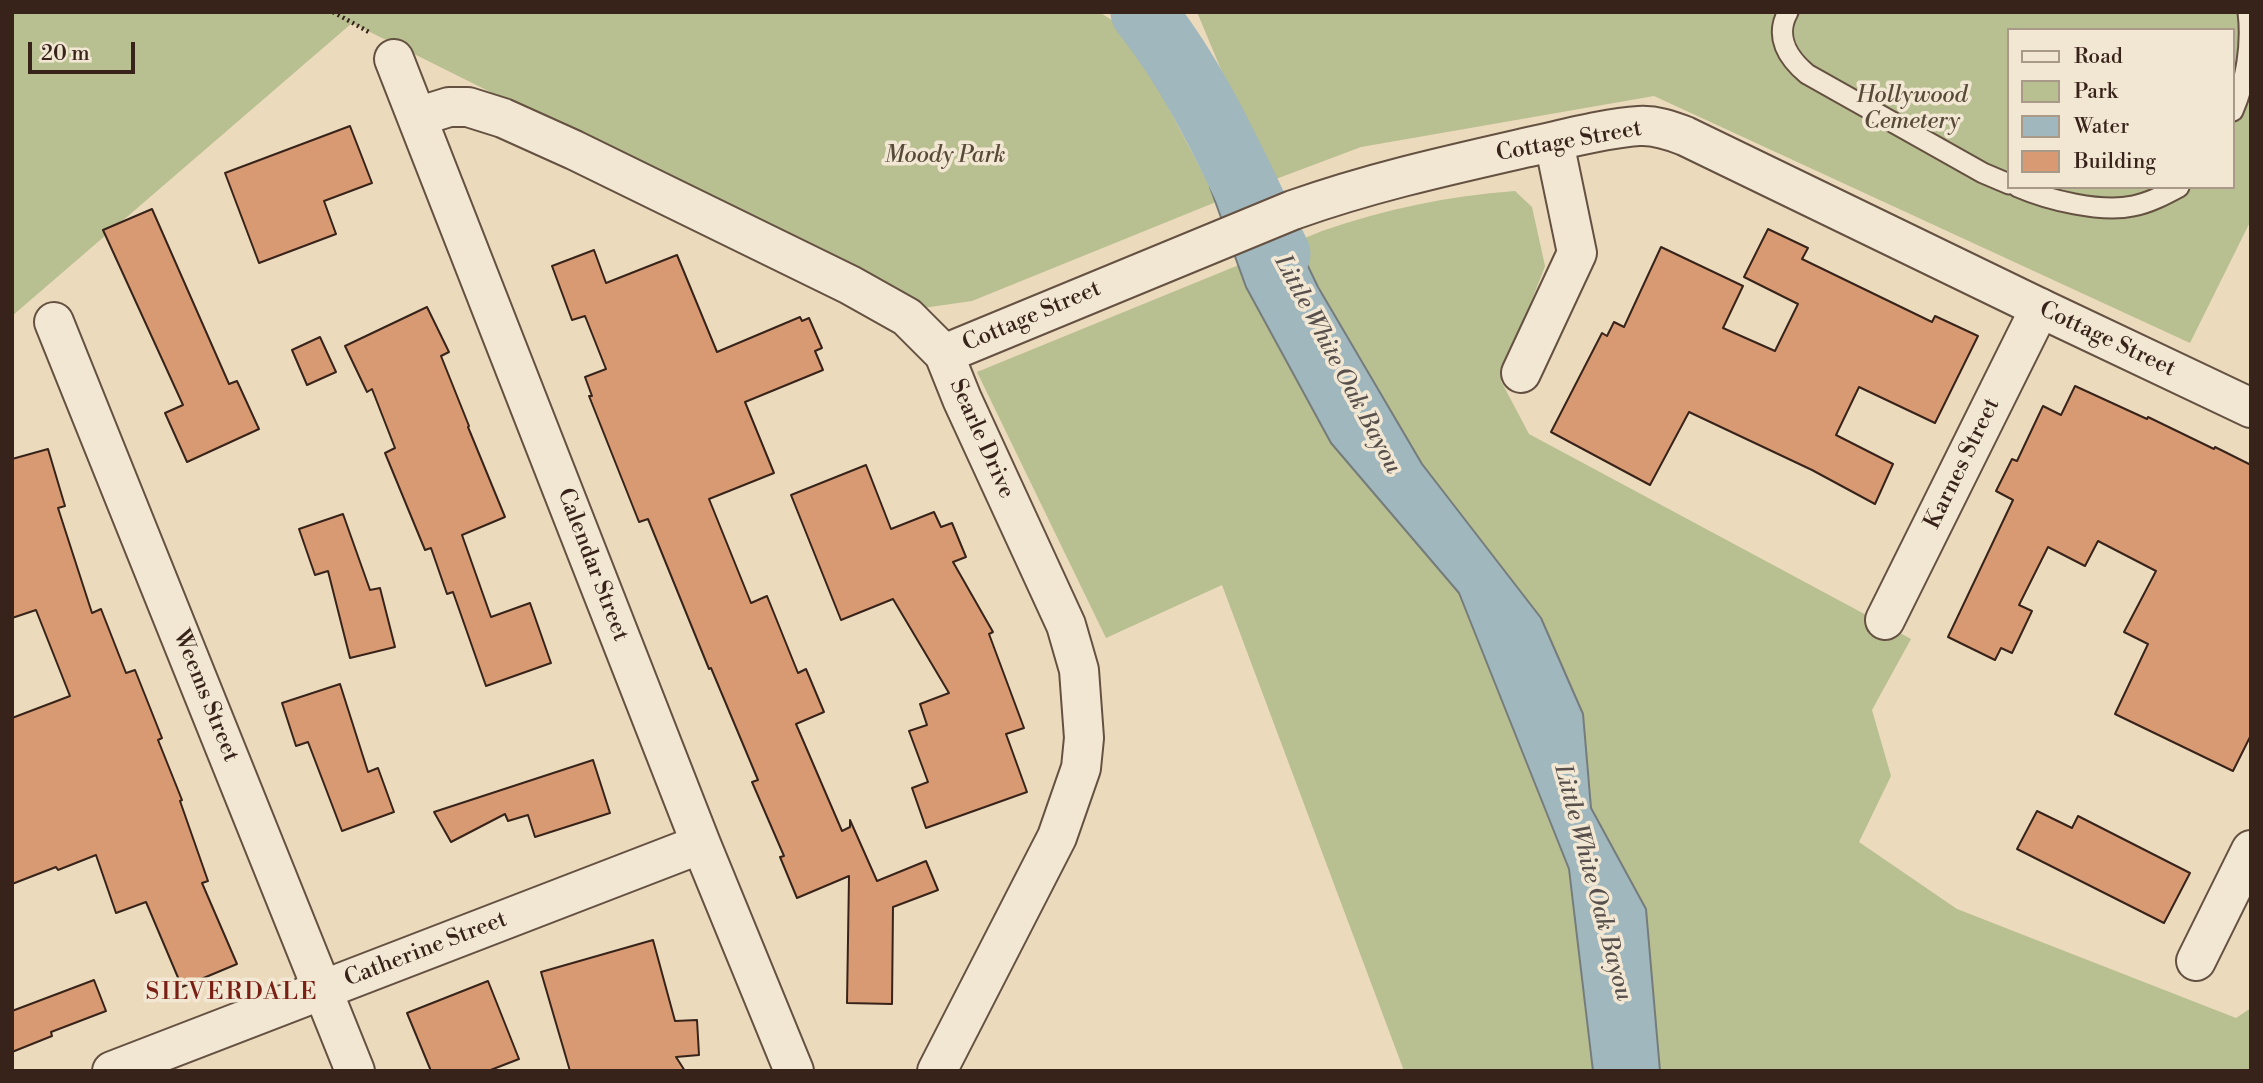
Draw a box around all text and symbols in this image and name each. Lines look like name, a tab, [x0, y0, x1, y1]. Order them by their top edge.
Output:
scale bar	[32, 28, 138, 72]
legend	[2008, 28, 2235, 189]
text: 20 m	[41, 41, 90, 67]
text: Road	[2074, 44, 2123, 70]
text: Park	[2074, 79, 2118, 105]
park label: Hollywood Cemetery	[1857, 82, 1967, 136]
text: Water	[2074, 114, 2129, 140]
street label: Cottage Street	[1494, 116, 1644, 168]
park label: Moody Park	[884, 142, 1006, 170]
text: Building	[2074, 149, 2156, 175]
water label: Little White Oak Bayou	[1267, 251, 1407, 479]
street label: Cottage Street	[959, 276, 1105, 358]
street label: Cottage Street	[2034, 296, 2180, 384]
street label: Searle Drive	[942, 375, 1020, 503]
street label: Karnes Street	[1919, 394, 2007, 534]
street label: Calendar Street	[550, 485, 634, 645]
street label: Weems Street	[166, 626, 244, 766]
water label: Little White Oak Bayou	[1547, 762, 1637, 1004]
street label: Catherine Street	[341, 906, 511, 994]
district label: SILVERDALE	[147, 979, 317, 1007]

